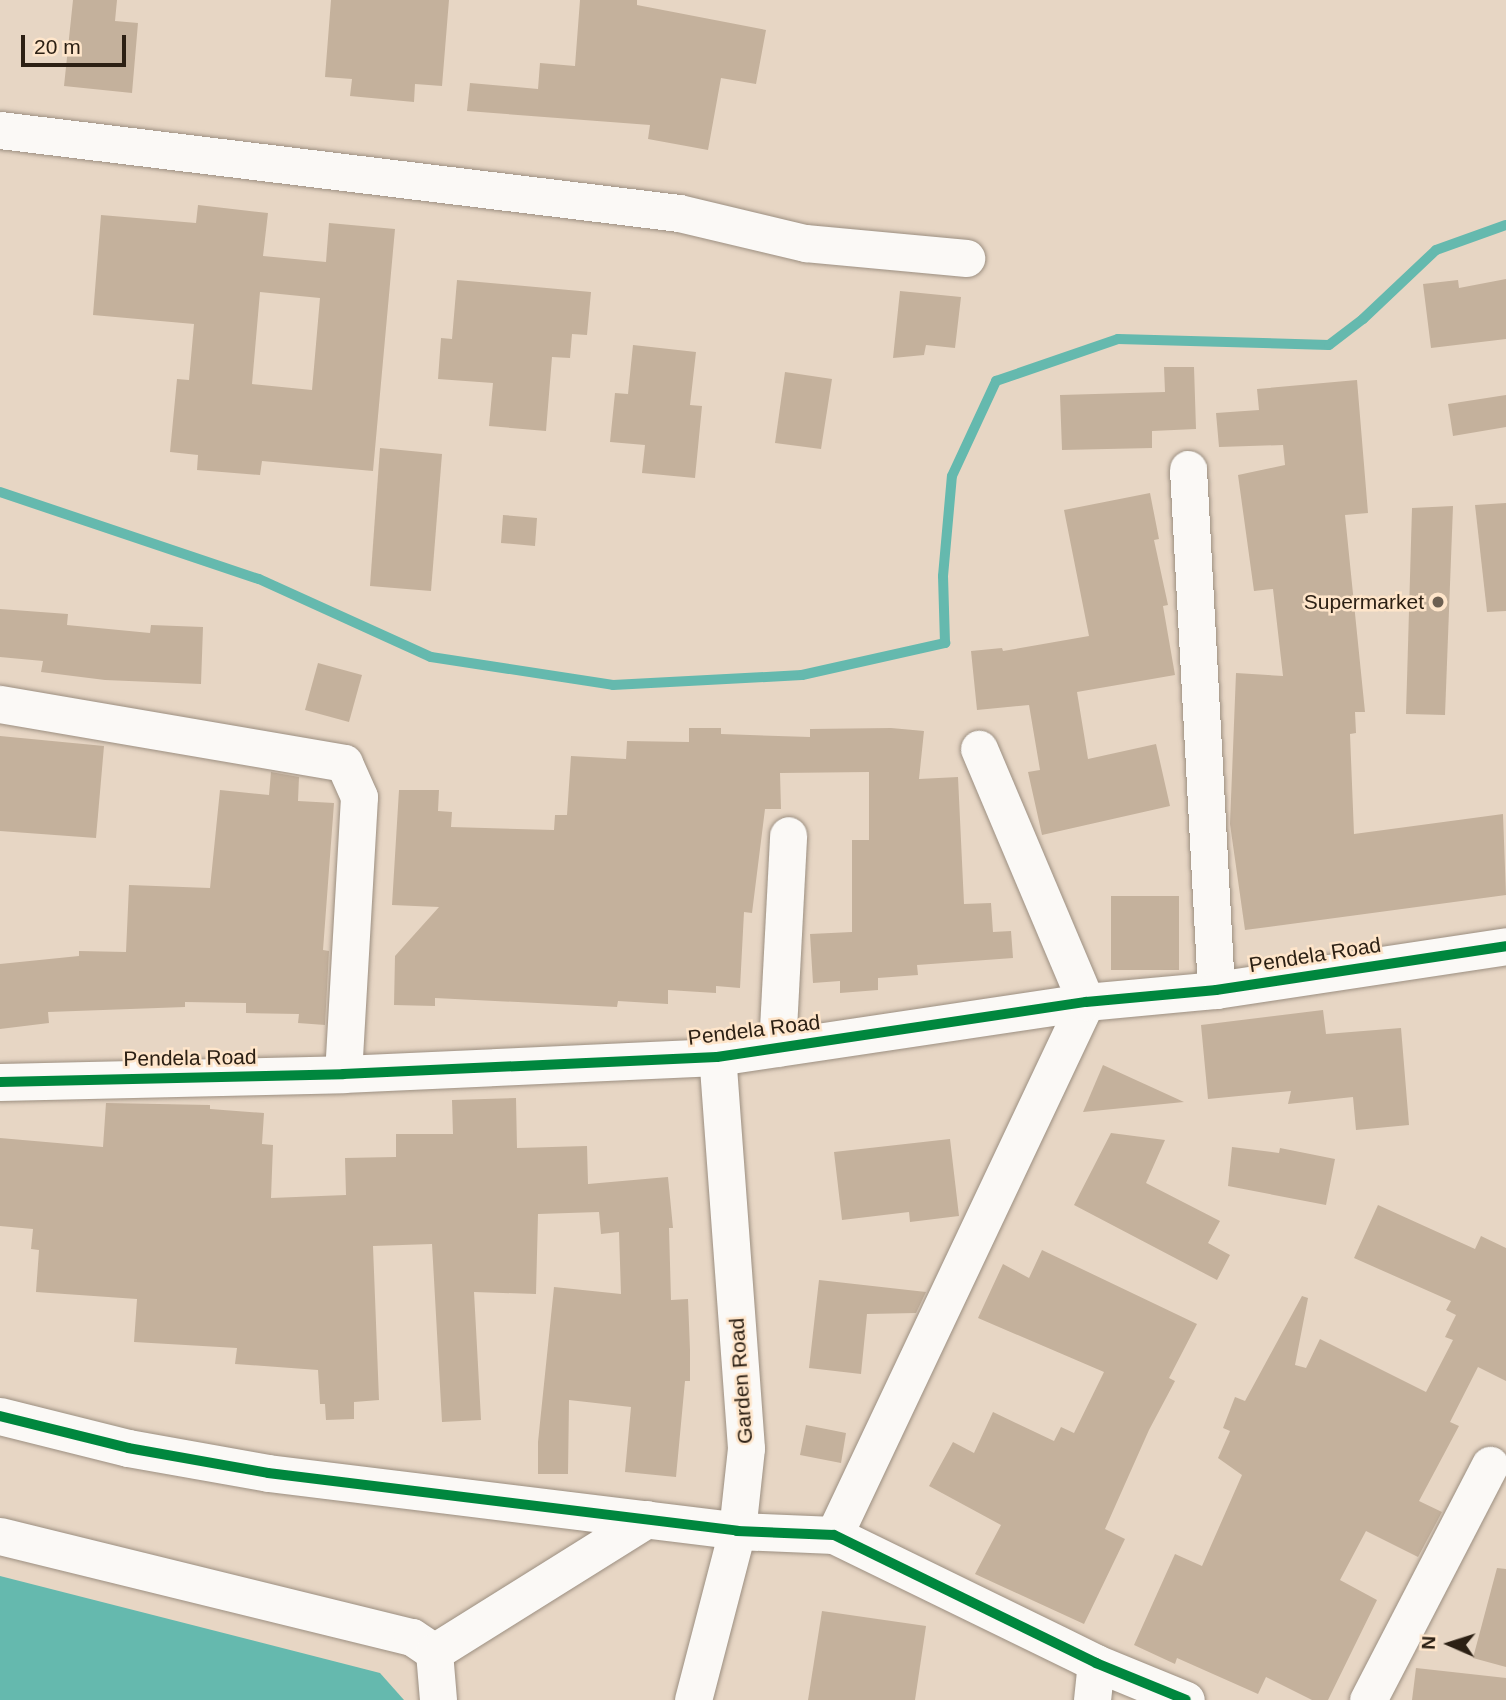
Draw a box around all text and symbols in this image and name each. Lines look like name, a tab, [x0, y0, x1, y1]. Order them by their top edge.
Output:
scale bar	[24, 21, 130, 65]
text: 20 m	[34, 35, 81, 58]
place label: Supermarket	[1304, 589, 1424, 615]
marker: Supermarket	[1430, 594, 1446, 610]
street label: Pendela Road	[1247, 932, 1383, 978]
street label: Pendela Road	[686, 1009, 822, 1051]
street label: Pendela Road	[123, 1044, 257, 1072]
street label: Garden Road	[724, 1317, 758, 1445]
north arrow	[1415, 1609, 1485, 1679]
text: N	[1418, 1635, 1439, 1650]

